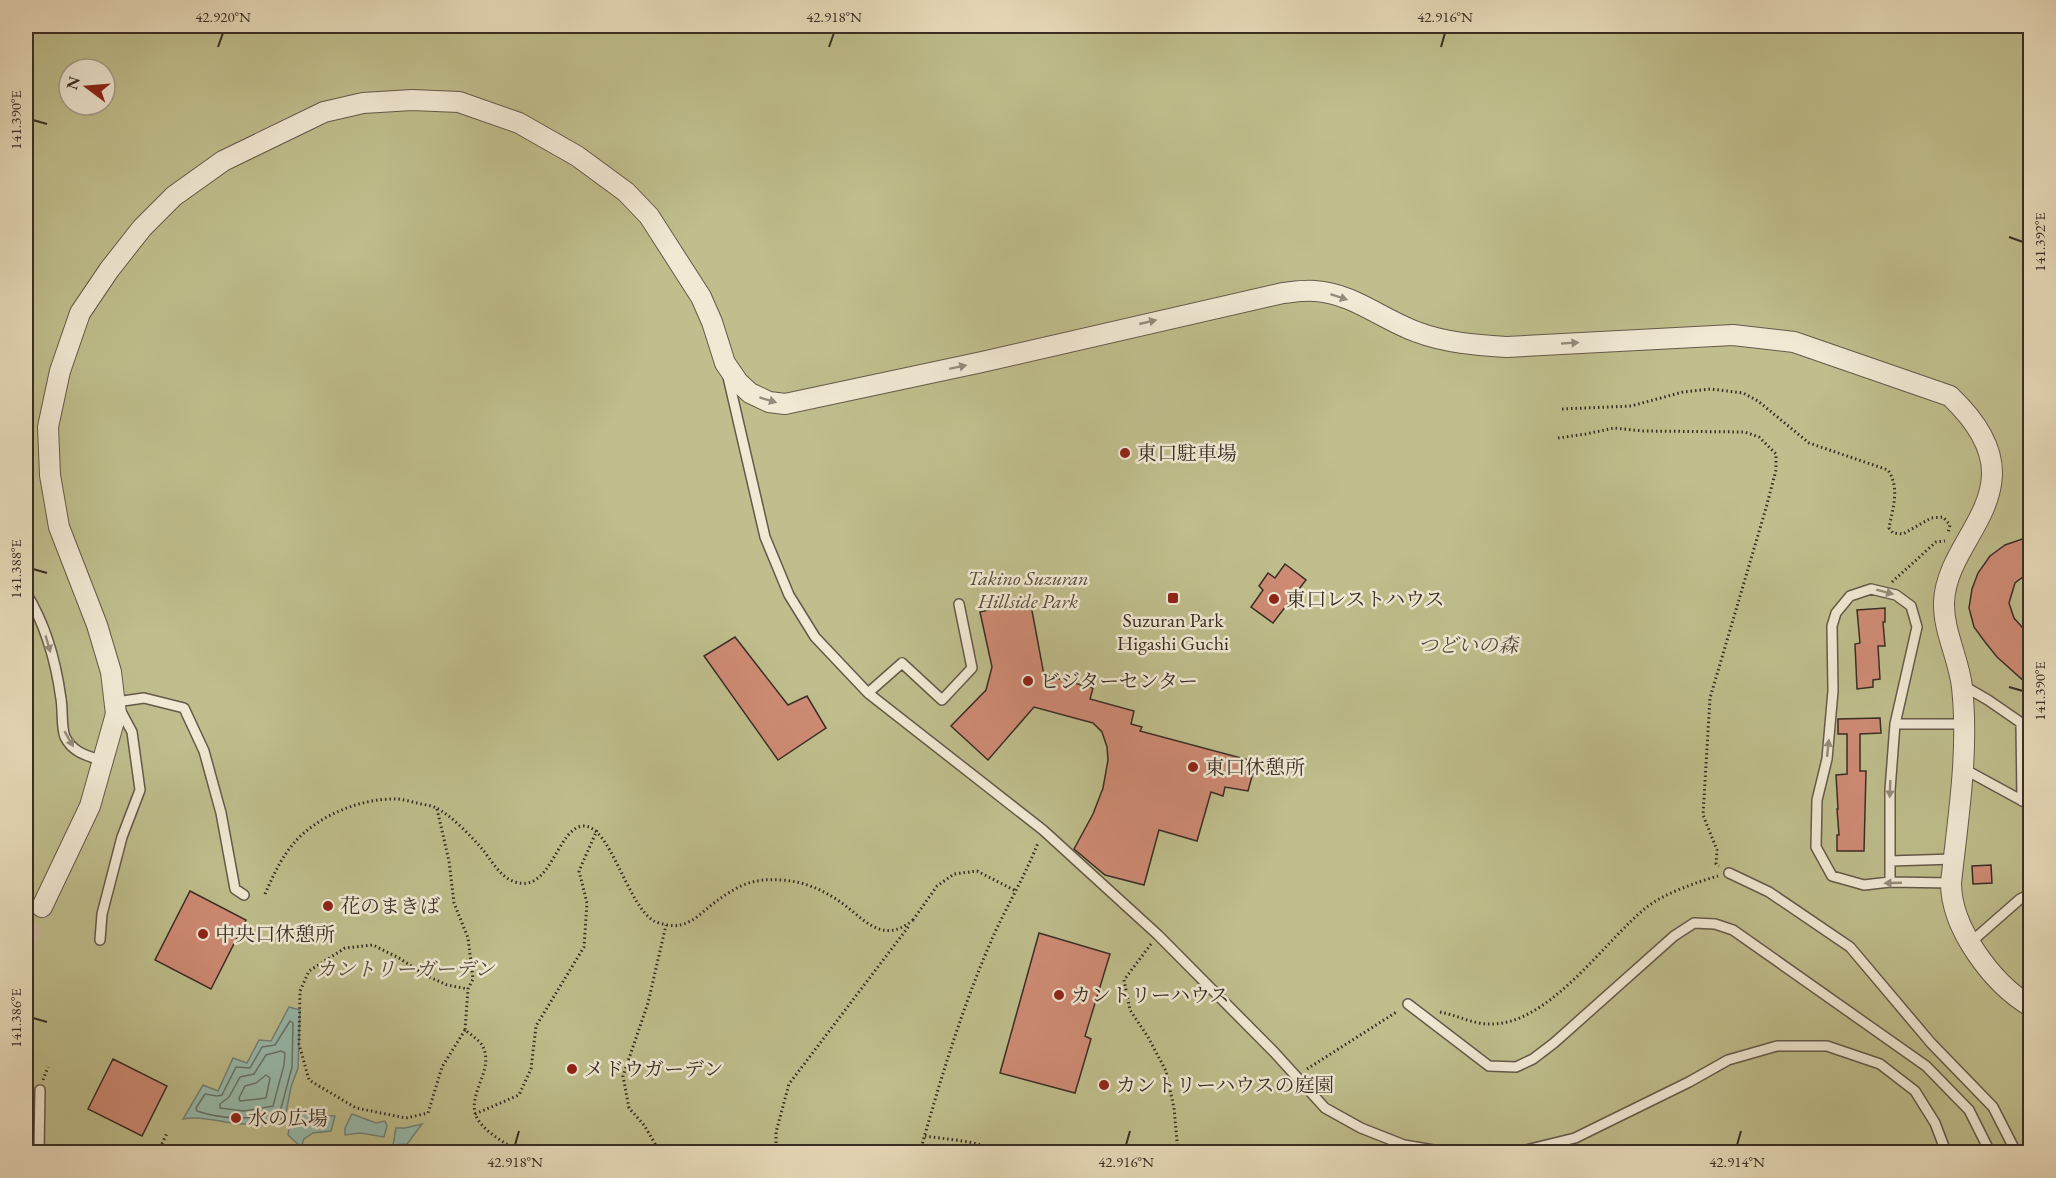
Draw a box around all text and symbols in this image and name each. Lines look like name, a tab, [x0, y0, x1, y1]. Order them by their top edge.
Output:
text: 42.920°N	[195, 7, 251, 26]
text: 42.918°N	[806, 7, 862, 26]
text: 42.916°N	[1417, 7, 1473, 26]
north arrow	[57, 57, 117, 117]
text: N	[61, 74, 85, 92]
text: 141.390°E	[6, 90, 25, 150]
text: 141.392°E	[2030, 212, 2049, 272]
one-way arrow	[1330, 293, 1348, 302]
one-way arrow	[1139, 317, 1157, 327]
one-way arrow	[1560, 338, 1579, 347]
one-way arrow	[949, 362, 968, 371]
one-way arrow	[759, 396, 777, 405]
place label: 東口駐車場	[1137, 440, 1237, 466]
marker: 東口駐車場	[1118, 446, 1132, 460]
text: 141.388°E	[6, 539, 25, 599]
park label: Takino Suzuran Hillside Park	[967, 565, 1089, 614]
place label: 東口レストハウス	[1286, 586, 1444, 612]
one-way arrow	[1876, 588, 1895, 598]
marker: Suzuran Park Higashi Guchi	[1166, 591, 1180, 605]
marker: 東口レストハウス	[1267, 592, 1281, 606]
place label: Suzuran Park Higashi Guchi	[1117, 607, 1229, 656]
park label: つどいの森	[1418, 632, 1520, 658]
one-way arrow	[44, 635, 53, 653]
text: 141.390°E	[2030, 661, 2049, 721]
place label: ビジターセンター	[1040, 668, 1198, 694]
marker: ビジターセンター	[1021, 674, 1035, 688]
one-way arrow	[64, 731, 74, 748]
one-way arrow	[1823, 739, 1833, 758]
place label: 東口休憩所	[1205, 754, 1305, 780]
marker: 東口休憩所	[1186, 760, 1200, 774]
one-way arrow	[1886, 779, 1895, 798]
one-way arrow	[1883, 878, 1902, 887]
place label: 花のまきば	[340, 893, 440, 919]
marker: 花のまきば	[321, 899, 335, 913]
place label: 中央口休憩所	[215, 921, 335, 947]
marker: 中央口休憩所	[196, 927, 210, 941]
park label: カントリーガーデン	[315, 956, 496, 982]
place label: カントリーハウス	[1071, 982, 1229, 1008]
text: 141.386°E	[6, 988, 25, 1048]
marker: カントリーハウス	[1052, 988, 1066, 1002]
place label: メドウガーデン	[584, 1056, 724, 1082]
marker: メドウガーデン	[565, 1062, 579, 1076]
place label: カントリーハウスの庭園	[1116, 1072, 1334, 1098]
marker: カントリーハウスの庭園	[1097, 1078, 1111, 1092]
place label: 水の広場	[248, 1105, 328, 1131]
marker: 水の広場	[229, 1111, 243, 1125]
text: 42.918°N	[487, 1152, 543, 1171]
text: 42.916°N	[1098, 1152, 1154, 1171]
text: 42.914°N	[1709, 1152, 1765, 1171]

